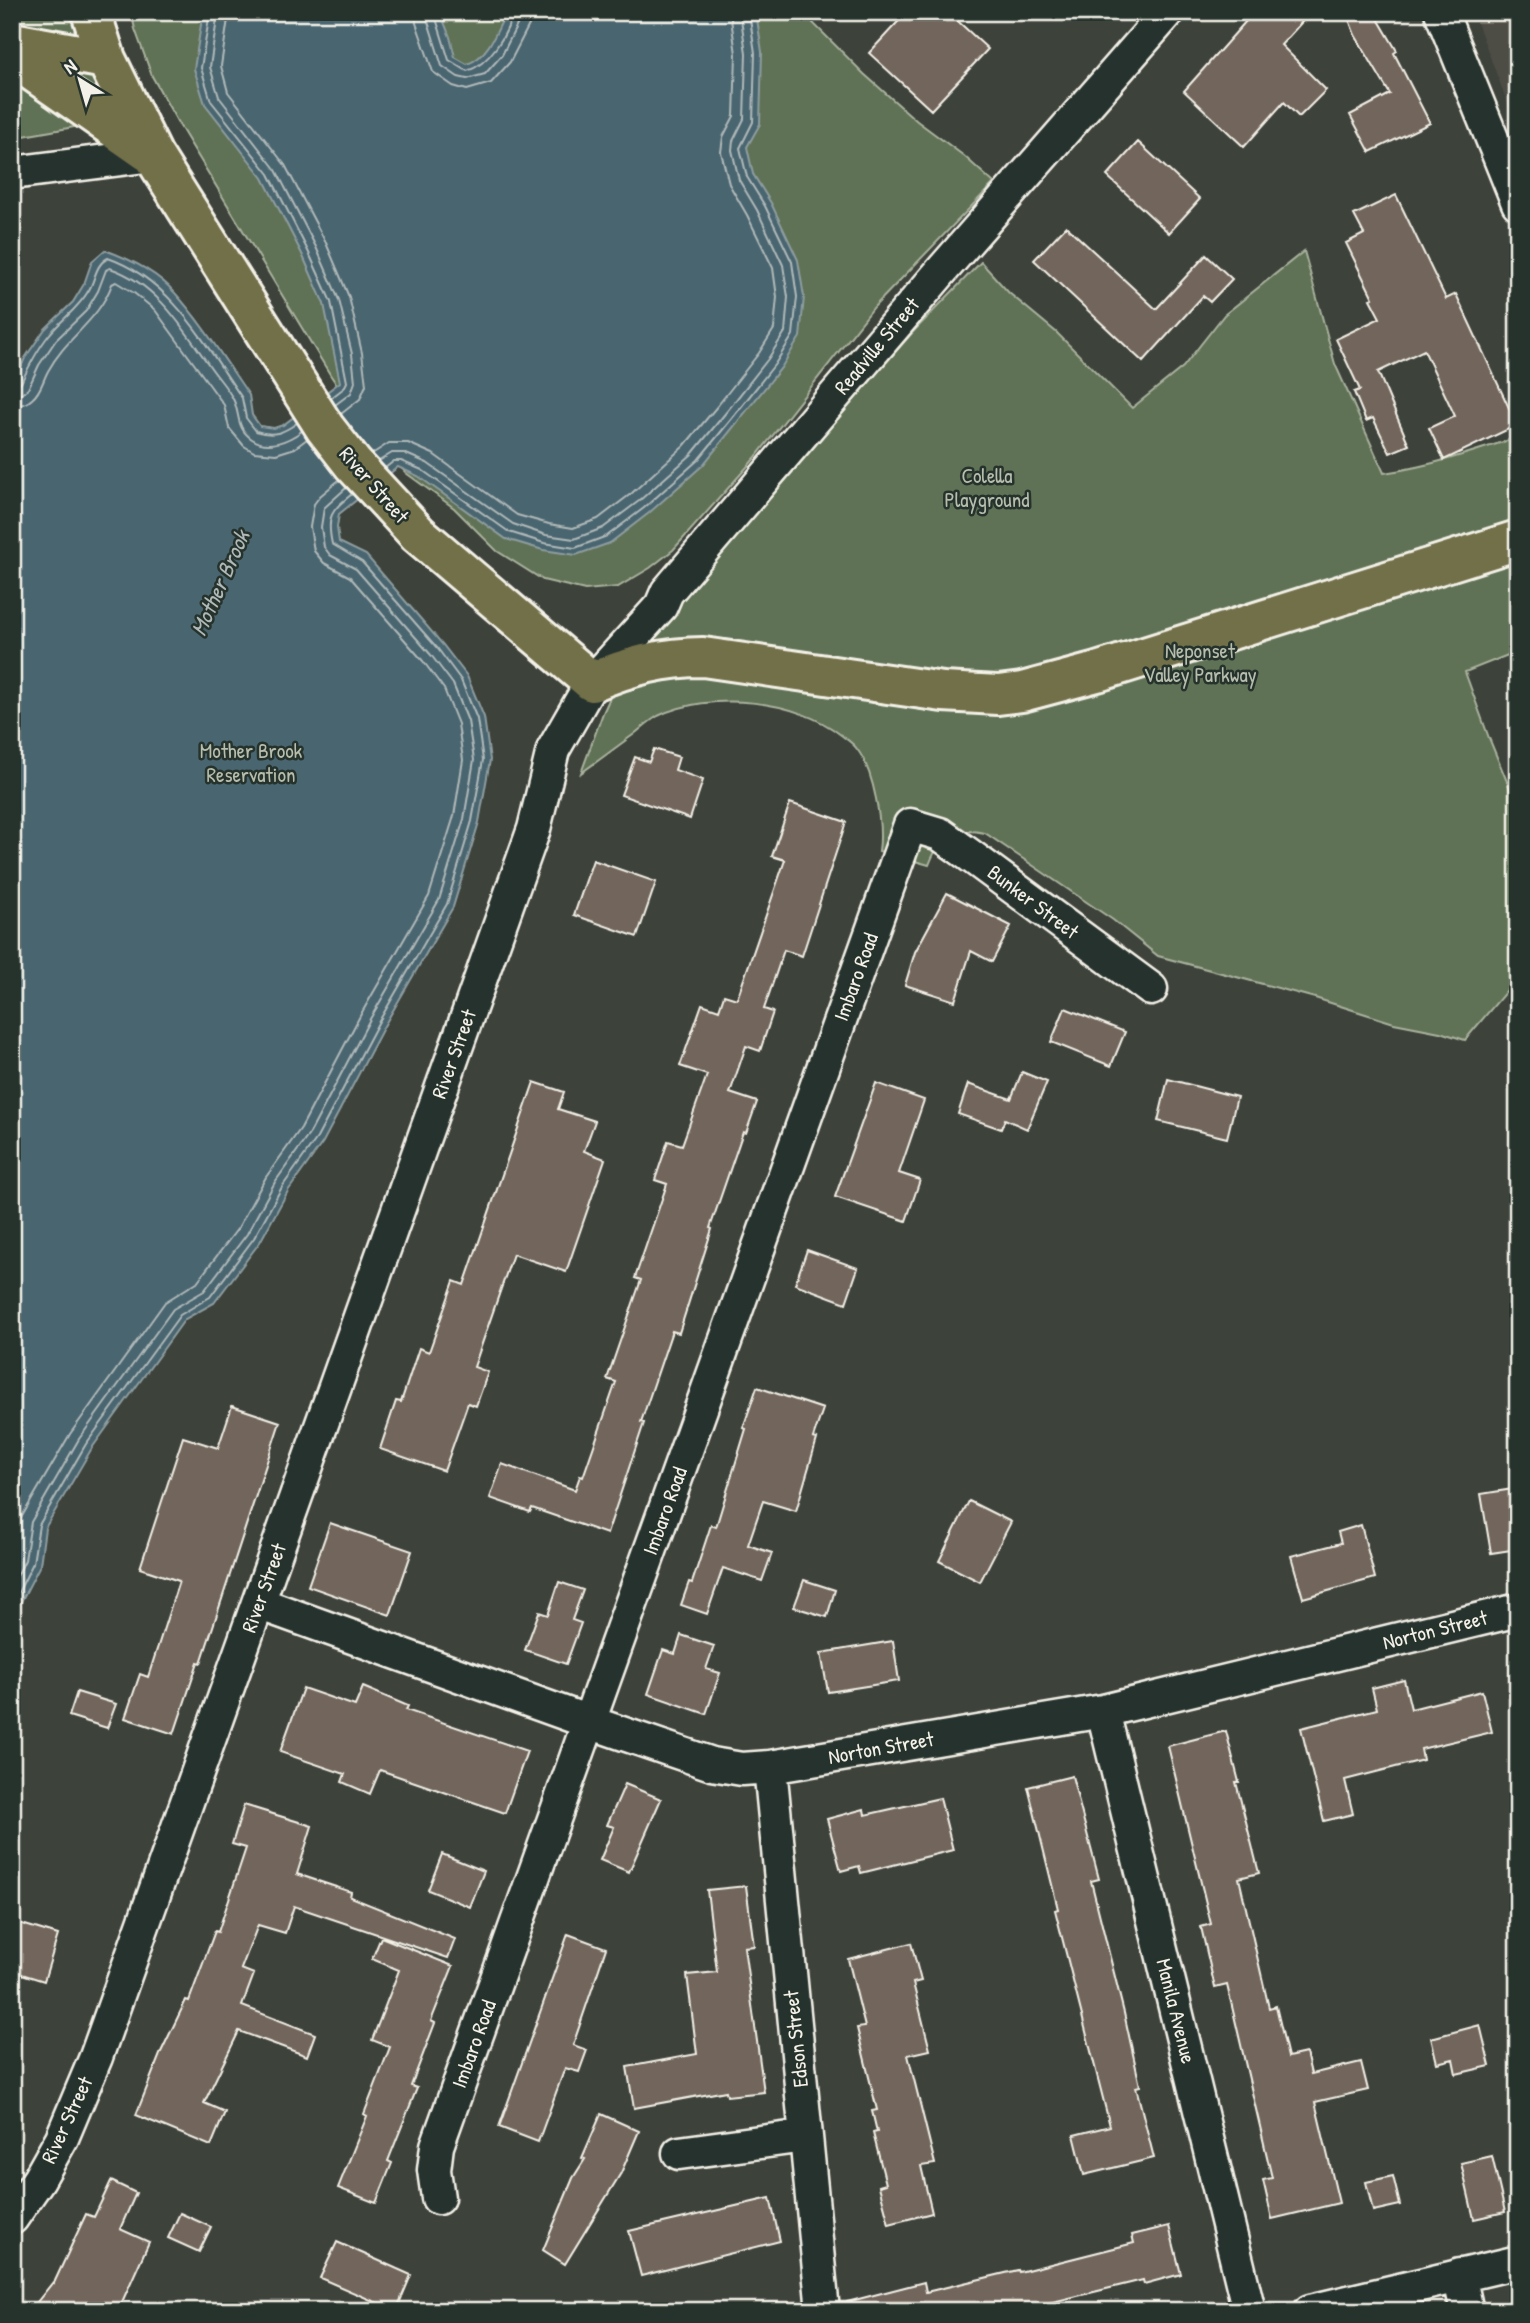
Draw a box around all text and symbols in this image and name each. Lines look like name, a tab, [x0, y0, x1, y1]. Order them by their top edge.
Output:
north arrow	[46, 46, 116, 116]
text: N	[58, 53, 82, 80]
street label: Readville Street	[827, 290, 926, 400]
street label: River Street	[333, 440, 416, 530]
park label: Colella Playground	[945, 461, 1029, 514]
water label: Mother Brook	[183, 523, 258, 640]
park label: Neponset Valley Parkway	[1143, 636, 1257, 689]
park label: Mother Brook Reservation	[200, 736, 303, 789]
street label: Bunker Street	[982, 858, 1086, 946]
street label: Imbaro Road	[826, 929, 885, 1025]
street label: River Street	[424, 1005, 483, 1102]
street label: Imbaro Road	[635, 1463, 694, 1559]
street label: River Street	[234, 1539, 293, 1636]
street label: Norton Street	[1380, 1602, 1491, 1656]
street label: Norton Street	[826, 1724, 937, 1771]
street label: Manila Avenue	[1149, 1956, 1203, 2066]
street label: Edson Street	[776, 1988, 815, 2089]
street label: Imbaro Road	[444, 1996, 503, 2092]
street label: River Street	[34, 2071, 100, 2168]

